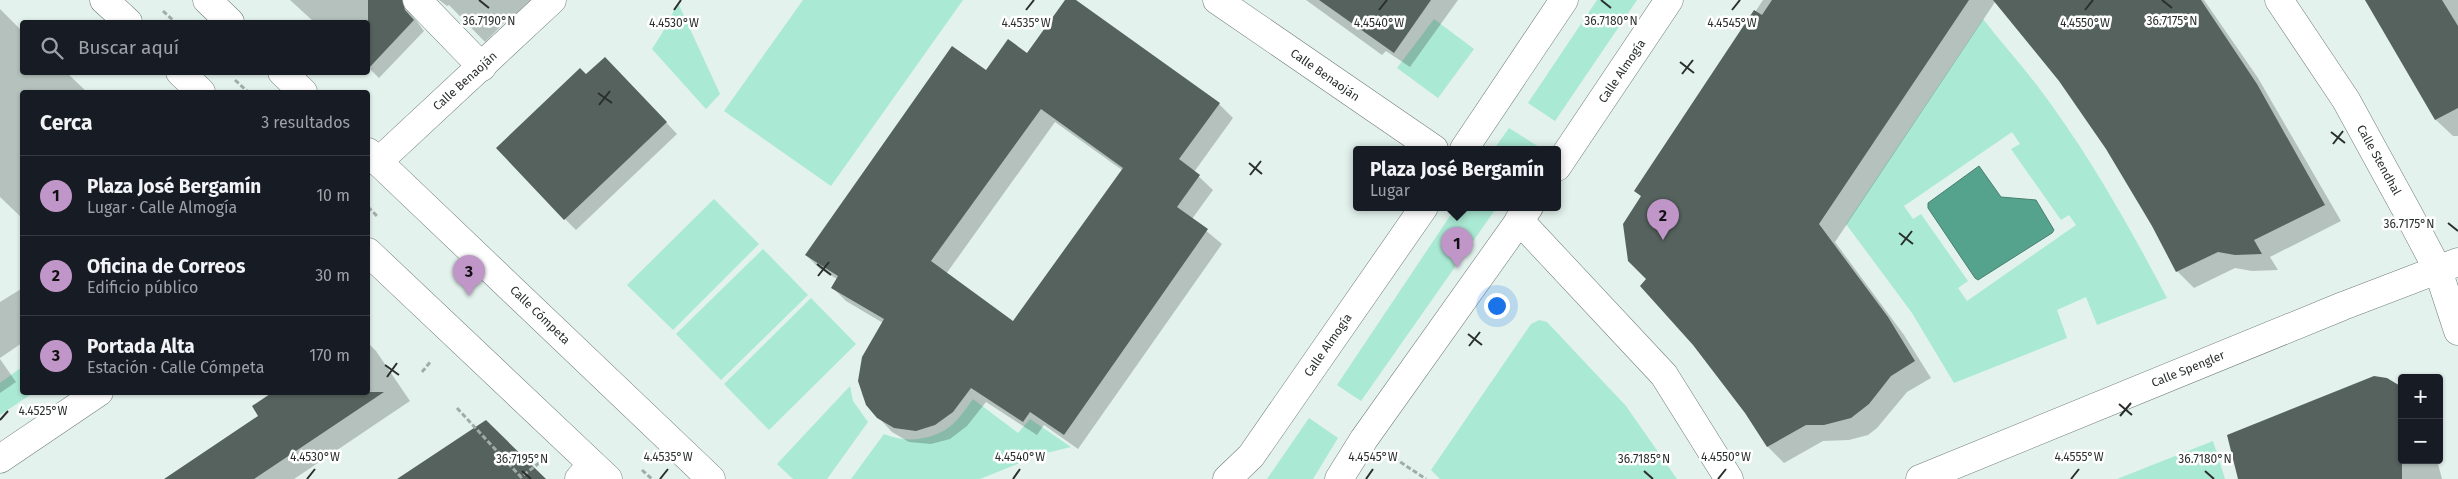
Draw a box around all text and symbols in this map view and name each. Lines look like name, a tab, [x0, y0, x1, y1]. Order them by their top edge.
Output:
text: 36.7190°N	[462, 14, 516, 28]
text: 36.7180°N	[1584, 14, 1638, 28]
text: 36.7175°N	[2146, 14, 2198, 28]
text: 4.4530°W	[649, 16, 699, 30]
text: 4.4535°W	[1001, 16, 1051, 30]
text: 4.4540°W	[1354, 16, 1404, 30]
text: 4.4545°W	[1707, 16, 1757, 30]
text: 4.4550°W	[2060, 16, 2110, 30]
search box	[20, 20, 370, 75]
icon: search	[38, 34, 66, 62]
text: Buscar aquí	[78, 36, 179, 59]
street label: Calle Almogía	[1596, 37, 1648, 105]
street label: Calle Benaoján	[1288, 46, 1362, 104]
street label: Calle Benaoján	[430, 49, 500, 113]
text: Cerca	[40, 110, 92, 136]
text: 3 resultados	[261, 113, 350, 132]
street label: Calle Stendhal	[2354, 122, 2404, 198]
popup	[1353, 146, 1561, 211]
text: Plaza José Bergamín	[1370, 158, 1544, 181]
text: Plaza José Bergamín	[87, 175, 261, 198]
text: Lugar	[1370, 181, 1410, 200]
text: 1	[52, 186, 60, 205]
text: 10 m	[316, 186, 350, 205]
text: Lugar · Calle Almogía	[87, 198, 237, 217]
pin: 2	[1647, 199, 1679, 240]
text: 36.7175°N	[2383, 217, 2435, 231]
pin: 1	[1441, 227, 1473, 268]
text: Oficina de Correos	[87, 255, 245, 278]
pin: 3	[453, 255, 485, 296]
text: 2	[52, 266, 60, 285]
text: 30 m	[315, 266, 350, 285]
text: Edificio público	[87, 278, 198, 297]
street label: Calle Cómpeta	[507, 283, 573, 347]
your location	[1484, 293, 1510, 319]
street label: Calle Almogía	[1301, 311, 1355, 379]
text: Portada Alta	[87, 335, 195, 358]
text: 3	[52, 346, 60, 365]
text: 170 m	[309, 346, 350, 365]
street label: Calle Spengler	[2149, 348, 2227, 390]
text: Estación · Calle Cómpeta	[87, 358, 264, 377]
map controls	[2398, 374, 2443, 464]
button: +	[2398, 374, 2443, 419]
text: 4.4525°W	[18, 404, 68, 418]
button: −	[2398, 419, 2443, 464]
text: 4.4530°W	[290, 450, 340, 464]
text: 4.4535°W	[643, 450, 693, 464]
text: 4.4540°W	[995, 450, 1045, 464]
text: 4.4545°W	[1348, 450, 1398, 464]
text: 4.4550°W	[1701, 450, 1751, 464]
text: 4.4555°W	[2054, 450, 2104, 464]
text: 36.7195°N	[496, 452, 548, 466]
text: 36.7185°N	[1618, 452, 1670, 466]
text: 36.7180°N	[2178, 452, 2232, 466]

